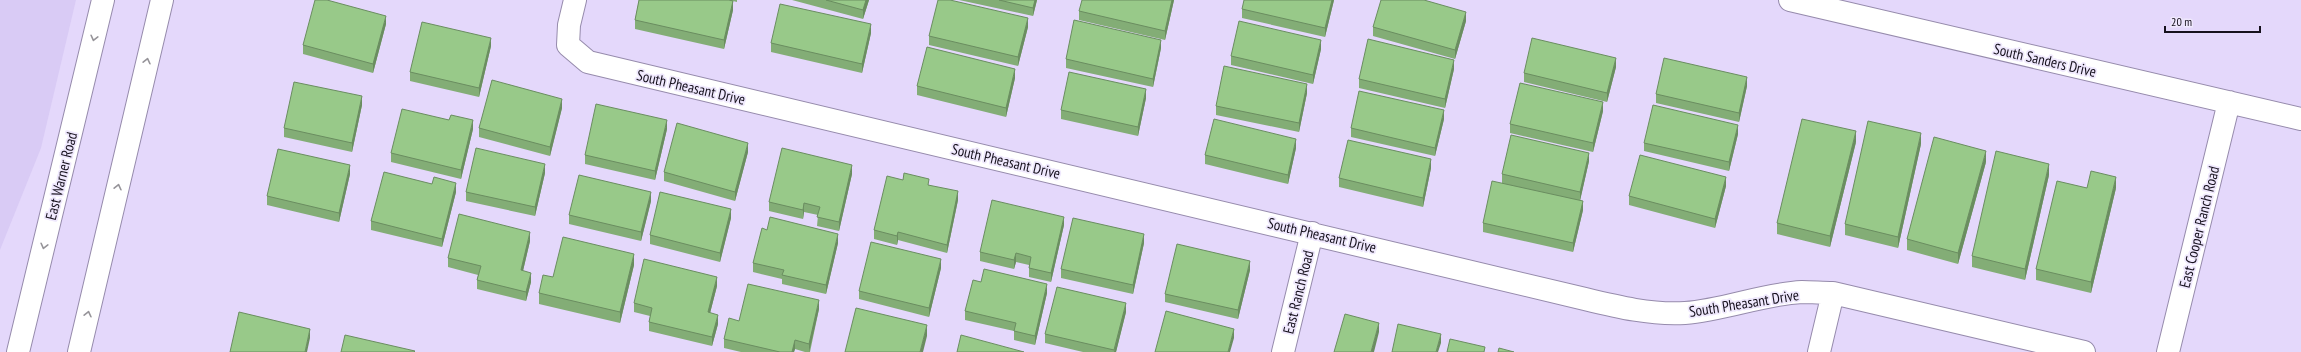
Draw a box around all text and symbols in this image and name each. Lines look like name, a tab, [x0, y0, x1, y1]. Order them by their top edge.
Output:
scale bar	[2165, 8, 2260, 34]
text: 20 m	[2171, 14, 2192, 29]
one-way arrow	[90, 34, 99, 41]
street label: South Sanders Drive	[1992, 39, 2098, 81]
one-way arrow	[143, 58, 151, 64]
street label: South Pheasant Drive	[635, 65, 747, 109]
street label: East Warner Road	[41, 130, 81, 222]
street label: South Pheasant Drive	[950, 139, 1062, 183]
street label: East Cooper Ranch Road	[2175, 164, 2223, 290]
one-way arrow	[113, 184, 121, 191]
street label: South Pheasant Drive	[1266, 213, 1378, 257]
one-way arrow	[40, 242, 49, 249]
street label: East Ranch Road	[1278, 248, 1318, 336]
street label: South Pheasant Drive	[1688, 285, 1800, 321]
one-way arrow	[84, 311, 92, 317]

